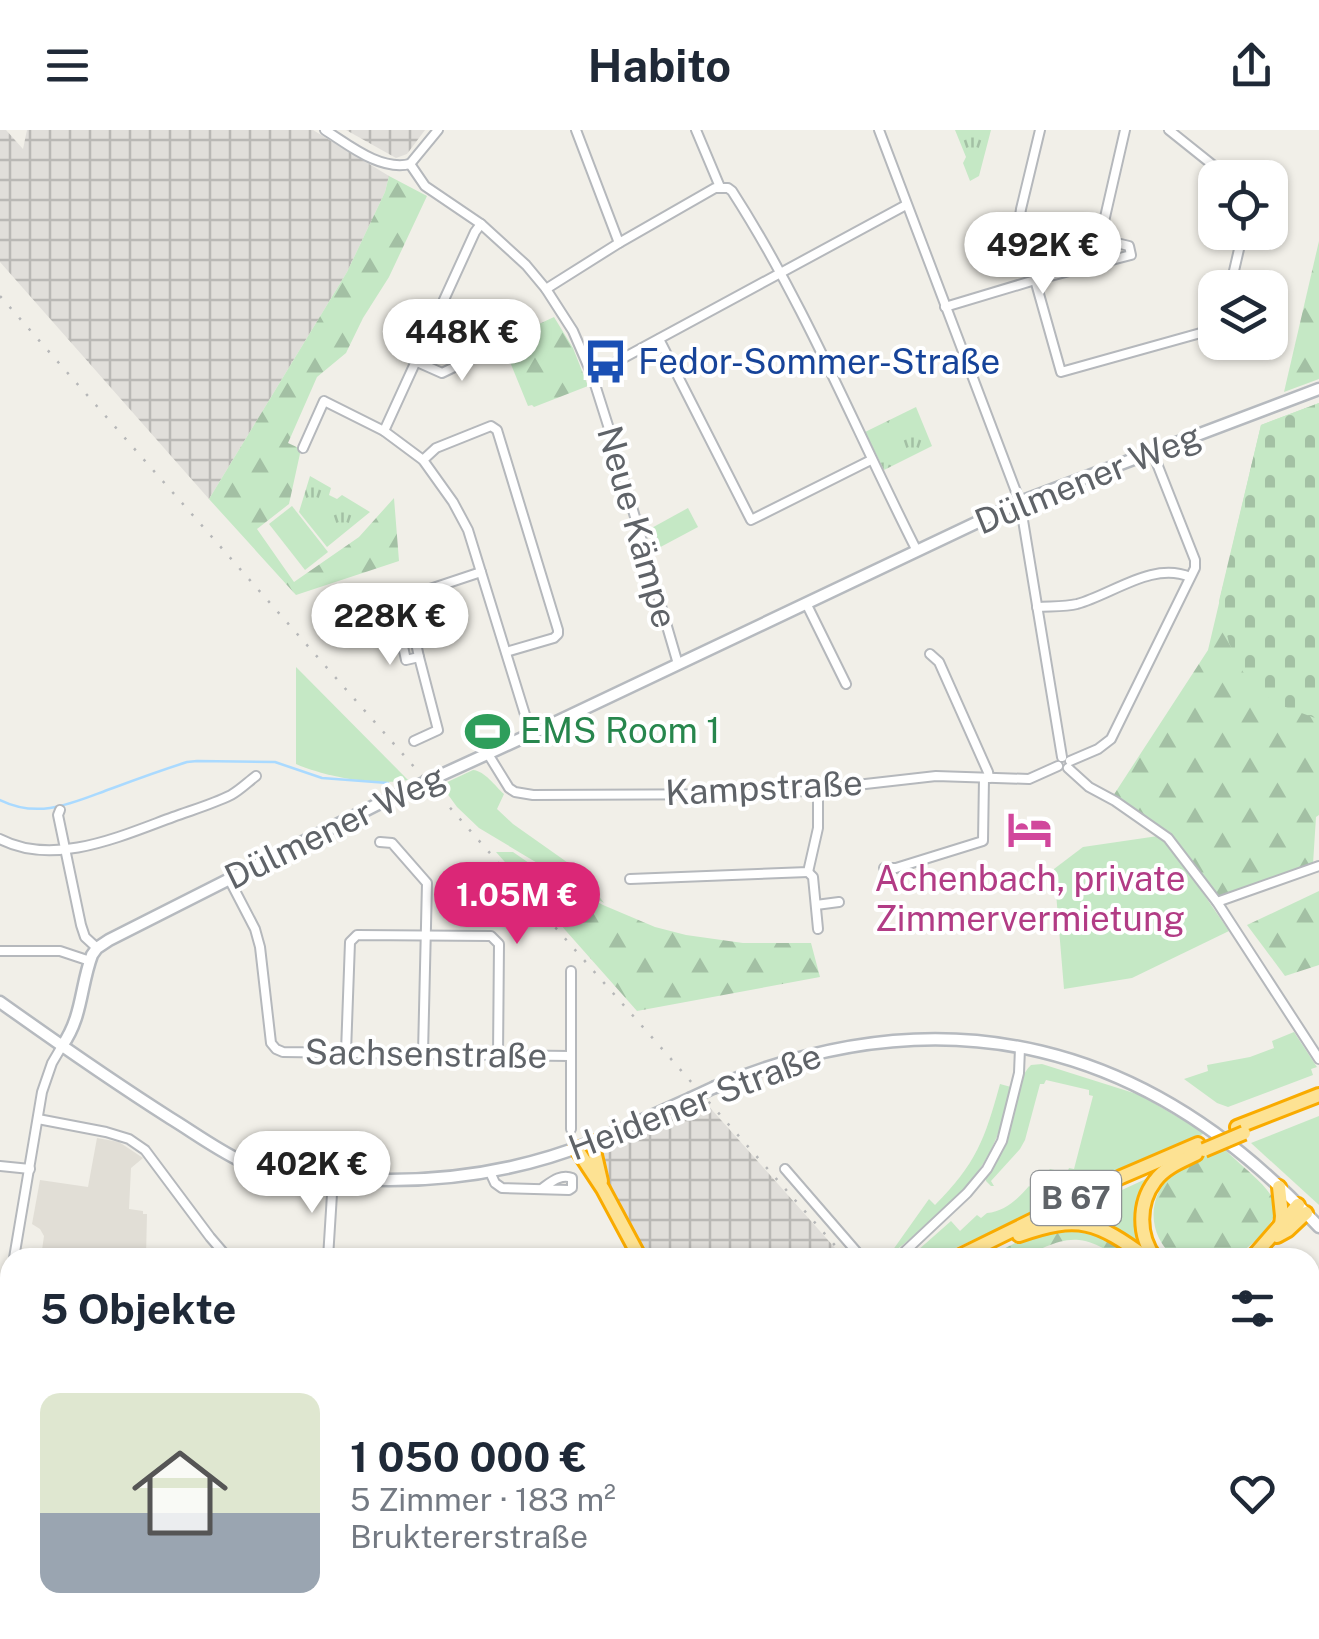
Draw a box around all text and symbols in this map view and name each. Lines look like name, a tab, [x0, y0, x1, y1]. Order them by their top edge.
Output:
icon: menu	[40, 38, 95, 93]
icon: share	[1224, 38, 1279, 93]
text: Habito	[588, 39, 731, 92]
map controls	[1198, 160, 1288, 360]
button: locate	[1198, 160, 1288, 250]
pin: 492K €	[962, 212, 1124, 297]
text: 492K €	[986, 226, 1100, 263]
button: layers	[1198, 270, 1288, 360]
pin: 448K €	[381, 299, 543, 384]
text: 448K €	[405, 313, 519, 350]
bus stop icon: Fedor-Sommer-Straße	[581, 338, 629, 386]
place label: Fedor-Sommer-Straße	[638, 341, 1000, 382]
street label: Dülmener Weg	[969, 415, 1207, 543]
street label: Neue Kämpe	[589, 421, 686, 633]
pin: 228K €	[309, 583, 471, 668]
text: 228K €	[333, 597, 447, 634]
sports icon: EMS Room 1	[463, 707, 511, 755]
place label: EMS Room 1	[520, 710, 721, 751]
street label: Dülmener Weg	[218, 756, 452, 898]
street label: Kampstraße	[664, 762, 864, 813]
hotel icon: Achenbach, private Zimmervermietung	[1006, 805, 1054, 853]
place label: Achenbach, private Zimmervermietung	[874, 858, 1186, 939]
pin: 1.05M €	[425, 862, 609, 947]
text: 1.05M €	[456, 876, 578, 913]
street label: Sachsenstraße	[304, 1031, 548, 1076]
street label: Heidener Straße	[563, 1035, 827, 1169]
pin: 402K €	[231, 1131, 393, 1216]
text: 402K €	[256, 1145, 368, 1182]
road number: B 67	[1031, 1171, 1121, 1225]
icon: filters	[1225, 1281, 1280, 1336]
text: 5 Objekte	[40, 1284, 236, 1333]
text: 1 050 000 €	[350, 1432, 587, 1481]
icon: home	[120, 1433, 240, 1553]
icon: heart	[1225, 1466, 1280, 1521]
text: 5 Zimmer · 183 m²	[350, 1481, 616, 1518]
text: Bruktererstraße	[350, 1518, 588, 1555]

